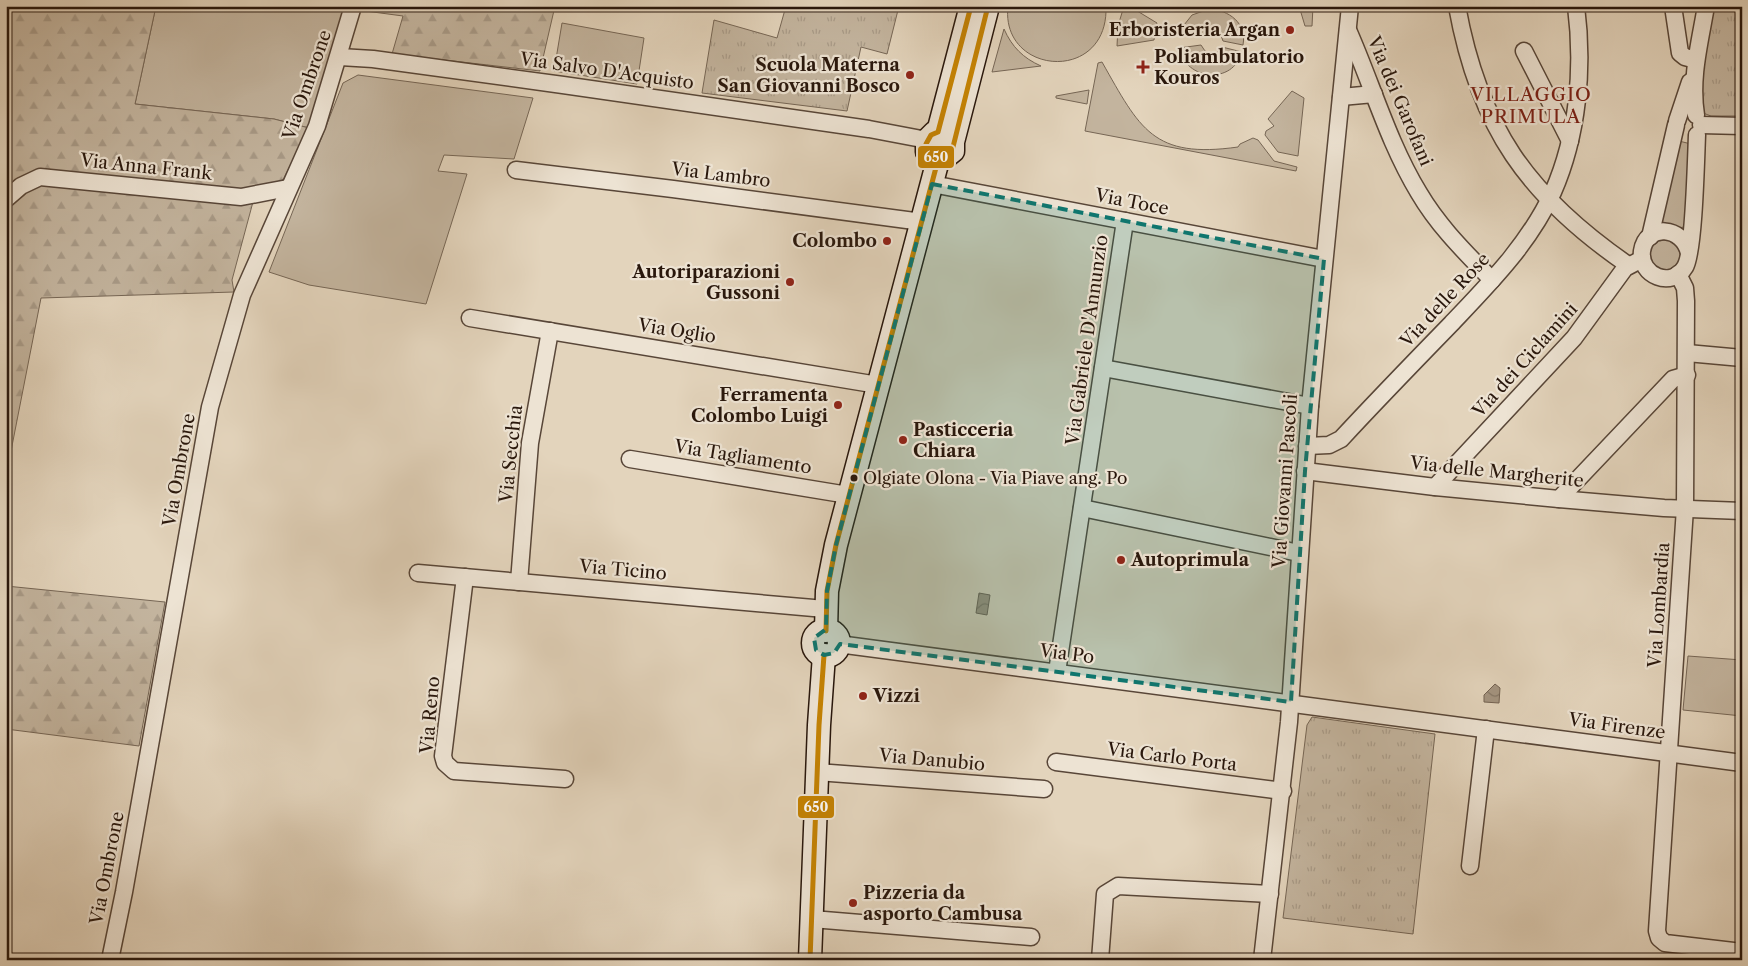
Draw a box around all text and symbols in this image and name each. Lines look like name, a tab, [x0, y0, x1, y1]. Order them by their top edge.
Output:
place label: Erboristeria Argan	[1109, 19, 1281, 41]
marker: Erboristeria Argan	[1284, 24, 1296, 36]
street label: Via Ombrone	[278, 27, 336, 144]
street label: Via dei Garofani	[1362, 32, 1437, 170]
place label: Poliambulatorio Kouros	[1154, 46, 1304, 89]
street label: Via Salvo D'Acquisto	[518, 48, 695, 94]
place label: Scuola Materna San Giovanni Bosco	[717, 54, 901, 97]
marker: Poliambulatorio Kouros	[1136, 60, 1150, 74]
marker: Scuola Materna San Giovanni Bosco	[904, 69, 916, 81]
district label: VILLAGGIO PRIMULA	[1469, 83, 1592, 128]
line badge: 650	[917, 145, 955, 169]
text: 650	[923, 148, 949, 166]
street label: Via Anna Frank	[78, 149, 214, 185]
street label: Via Lambro	[669, 158, 772, 192]
street label: Via Toce	[1092, 184, 1171, 220]
place label: Colombo	[792, 230, 877, 252]
street label: Via Gabriele D'Annunzio	[1061, 233, 1113, 448]
marker: Colombo	[881, 235, 893, 247]
street label: Via delle Rose	[1395, 248, 1494, 353]
place label: Autoriparazioni Gussoni	[631, 261, 781, 304]
marker: Autoriparazioni Gussoni	[784, 276, 796, 288]
street label: Via dei Ciclamini	[1467, 298, 1583, 423]
street label: Via Oglio	[635, 314, 718, 348]
place label: Ferramenta Colombo Luigi	[691, 384, 829, 427]
street label: Via Giovanni Pascoli	[1268, 393, 1302, 570]
marker: Ferramenta Colombo Luigi	[832, 399, 844, 411]
street label: Via Secchia	[495, 403, 527, 505]
street label: Via Ombrone	[158, 412, 200, 529]
place label: Pasticceria Chiara	[913, 419, 1014, 462]
marker: Pasticceria Chiara	[897, 434, 909, 446]
street label: Via Tagliamento	[672, 435, 813, 479]
street label: Via delle Margherite	[1408, 452, 1585, 492]
place label: Olgiate Olona - Via Piave ang. Po	[863, 468, 1127, 488]
marker: Olgiate Olona - Via Piave ang. Po	[849, 473, 859, 483]
street label: Via Lombardia	[1644, 541, 1674, 669]
place label: Autoprimula	[1130, 549, 1250, 571]
marker: Autoprimula	[1115, 554, 1127, 566]
street label: Via Ticino	[577, 555, 668, 585]
street label: Via Po	[1037, 640, 1096, 668]
street label: Via Reno	[416, 675, 444, 756]
place label: Vizzi	[872, 685, 921, 707]
marker: Vizzi	[857, 690, 869, 702]
street label: Via Firenze	[1566, 708, 1667, 744]
street label: Via Carlo Porta	[1105, 738, 1239, 776]
street label: Via Danubio	[877, 744, 986, 776]
line badge: 650	[797, 795, 835, 819]
text: 650	[803, 798, 829, 816]
street label: Via Ombrone	[85, 810, 129, 927]
place label: Pizzeria da asporto Cambusa	[863, 882, 1023, 925]
marker: Pizzeria da asporto Cambusa	[847, 897, 859, 909]

